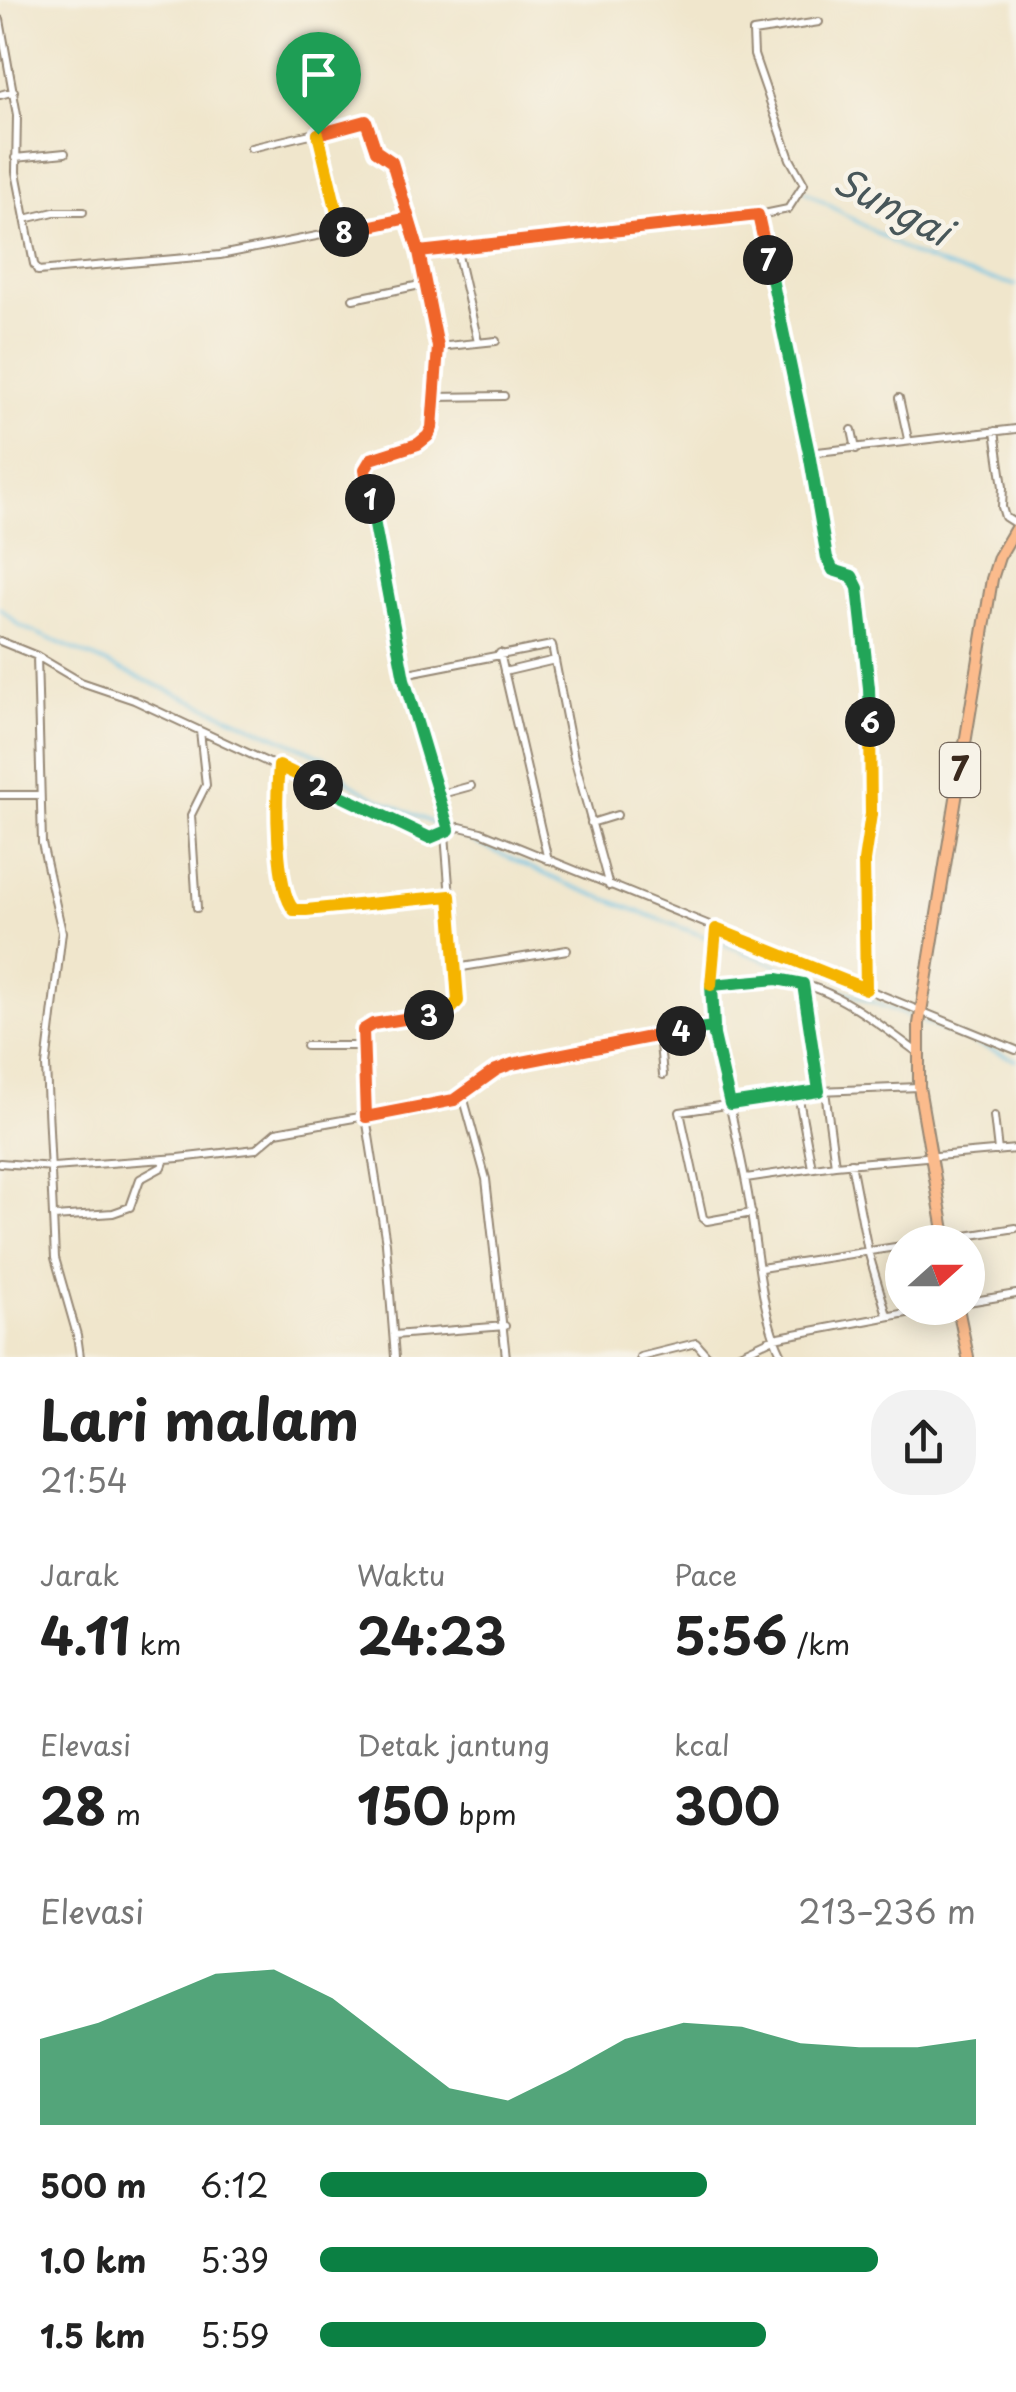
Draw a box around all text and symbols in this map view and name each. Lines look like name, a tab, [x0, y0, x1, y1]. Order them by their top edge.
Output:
pin	[276, 32, 361, 135]
icon: arrive	[291, 47, 346, 102]
water label: Sungai	[825, 151, 967, 261]
pin: 8	[319, 207, 369, 257]
text: 8	[335, 210, 353, 253]
pin: 7	[743, 235, 793, 285]
text: 7	[760, 238, 776, 281]
pin: 1	[345, 474, 395, 524]
text: 1	[363, 477, 377, 520]
pin: 6	[845, 697, 895, 747]
text: 6	[860, 700, 880, 743]
road number: 7	[940, 743, 980, 797]
pin: 2	[293, 760, 343, 810]
text: 2	[308, 763, 328, 806]
pin: 3	[404, 990, 454, 1040]
text: 3	[420, 993, 438, 1036]
pin: 4	[656, 1006, 706, 1056]
text: 4	[671, 1009, 691, 1052]
north arrow	[885, 1225, 985, 1325]
map controls	[885, 1225, 985, 1325]
text: Lari malam	[40, 1377, 359, 1460]
button: share	[871, 1390, 976, 1495]
text: 21:54	[40, 1456, 128, 1504]
text: Jarak	[40, 1553, 119, 1596]
text: Waktu	[357, 1553, 445, 1596]
text: Pace	[674, 1553, 737, 1596]
text: 4.11	[40, 1596, 130, 1672]
text: 24:23	[357, 1596, 507, 1672]
text: 5:56	[674, 1596, 788, 1672]
text: km	[130, 1622, 182, 1665]
text: /km	[788, 1622, 850, 1665]
text: Elevasi	[40, 1723, 131, 1766]
text: Detak jantung	[357, 1723, 550, 1766]
text: kcal	[674, 1723, 730, 1766]
text: 28	[40, 1766, 106, 1842]
text: 150	[357, 1766, 450, 1842]
text: 300	[674, 1766, 780, 1842]
text: m	[106, 1792, 141, 1835]
text: bpm	[450, 1792, 517, 1835]
text: Elevasi	[40, 1887, 144, 1935]
text: 213–236 m	[798, 1887, 976, 1935]
text: 500 m	[40, 2161, 146, 2209]
text: 6:12	[200, 2161, 269, 2209]
text: 1.0 km	[40, 2236, 146, 2284]
text: 5:39	[200, 2236, 269, 2284]
text: 1.5 km	[40, 2311, 145, 2359]
text: 5:59	[200, 2311, 270, 2359]

